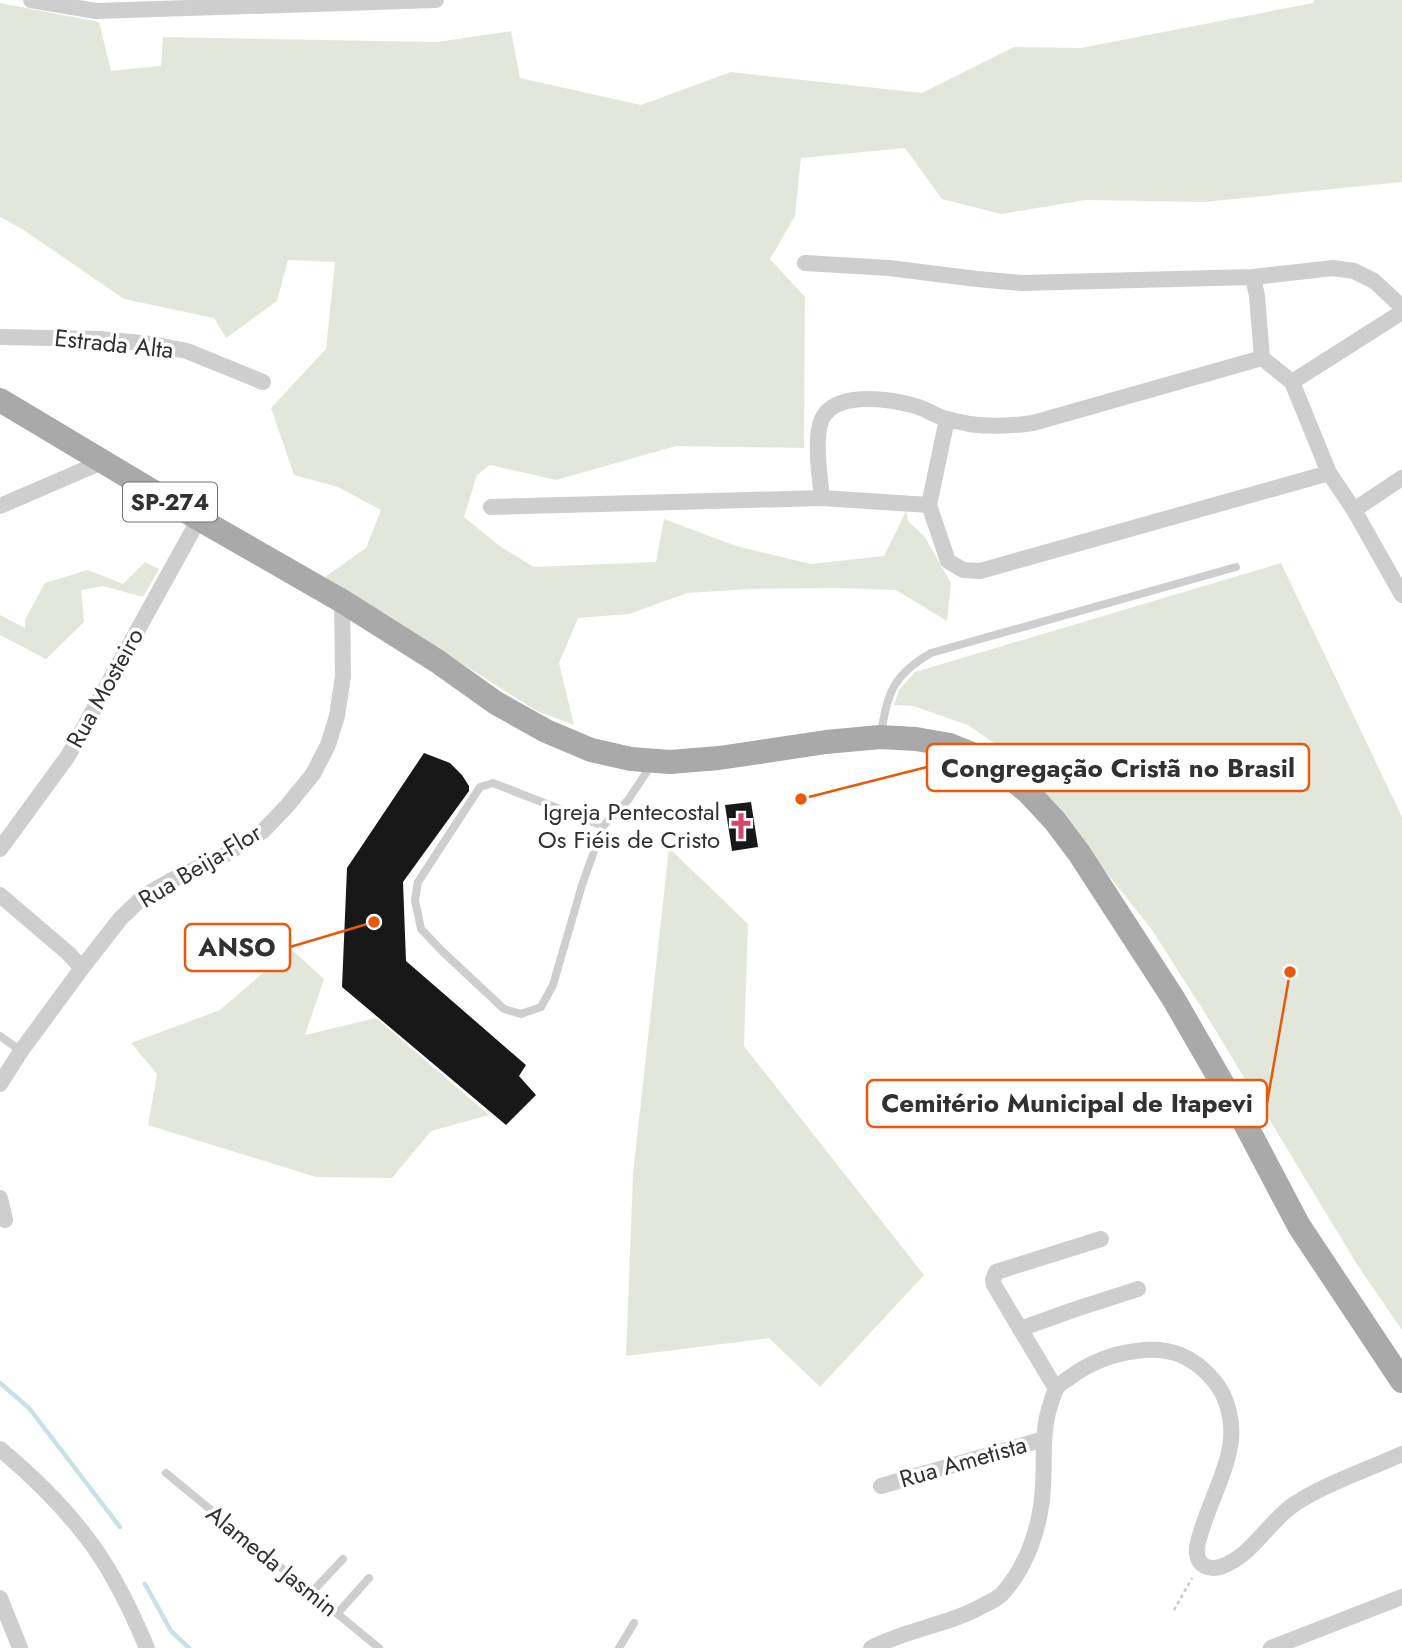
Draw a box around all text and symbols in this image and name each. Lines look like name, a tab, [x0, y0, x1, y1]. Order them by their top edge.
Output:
street label: Estrada Alta	[53, 320, 175, 367]
road number: SP-274	[123, 482, 217, 522]
street label: Rua Mosteiro	[57, 621, 152, 754]
callout: Congregação Cristã no Brasil	[927, 744, 1309, 791]
text: Congregação Cristã no Brasil	[941, 749, 1295, 787]
place label: Igreja Pentecostal Os Fiéis de Cristo	[538, 794, 720, 857]
church icon: Igreja Pentecostal Os Fiéis de Cristo	[726, 811, 756, 841]
street label: Rua Beija-Flor	[131, 815, 269, 916]
callout: ANSO	[185, 924, 290, 971]
text: ANSO	[197, 928, 276, 966]
callout: Cemitério Municipal de Itapevi	[867, 1080, 1267, 1127]
text: Cemitério Municipal de Itapevi	[881, 1084, 1253, 1122]
street label: Rua Ametista	[895, 1427, 1030, 1496]
street label: Alameda Jasmin	[199, 1496, 346, 1625]

